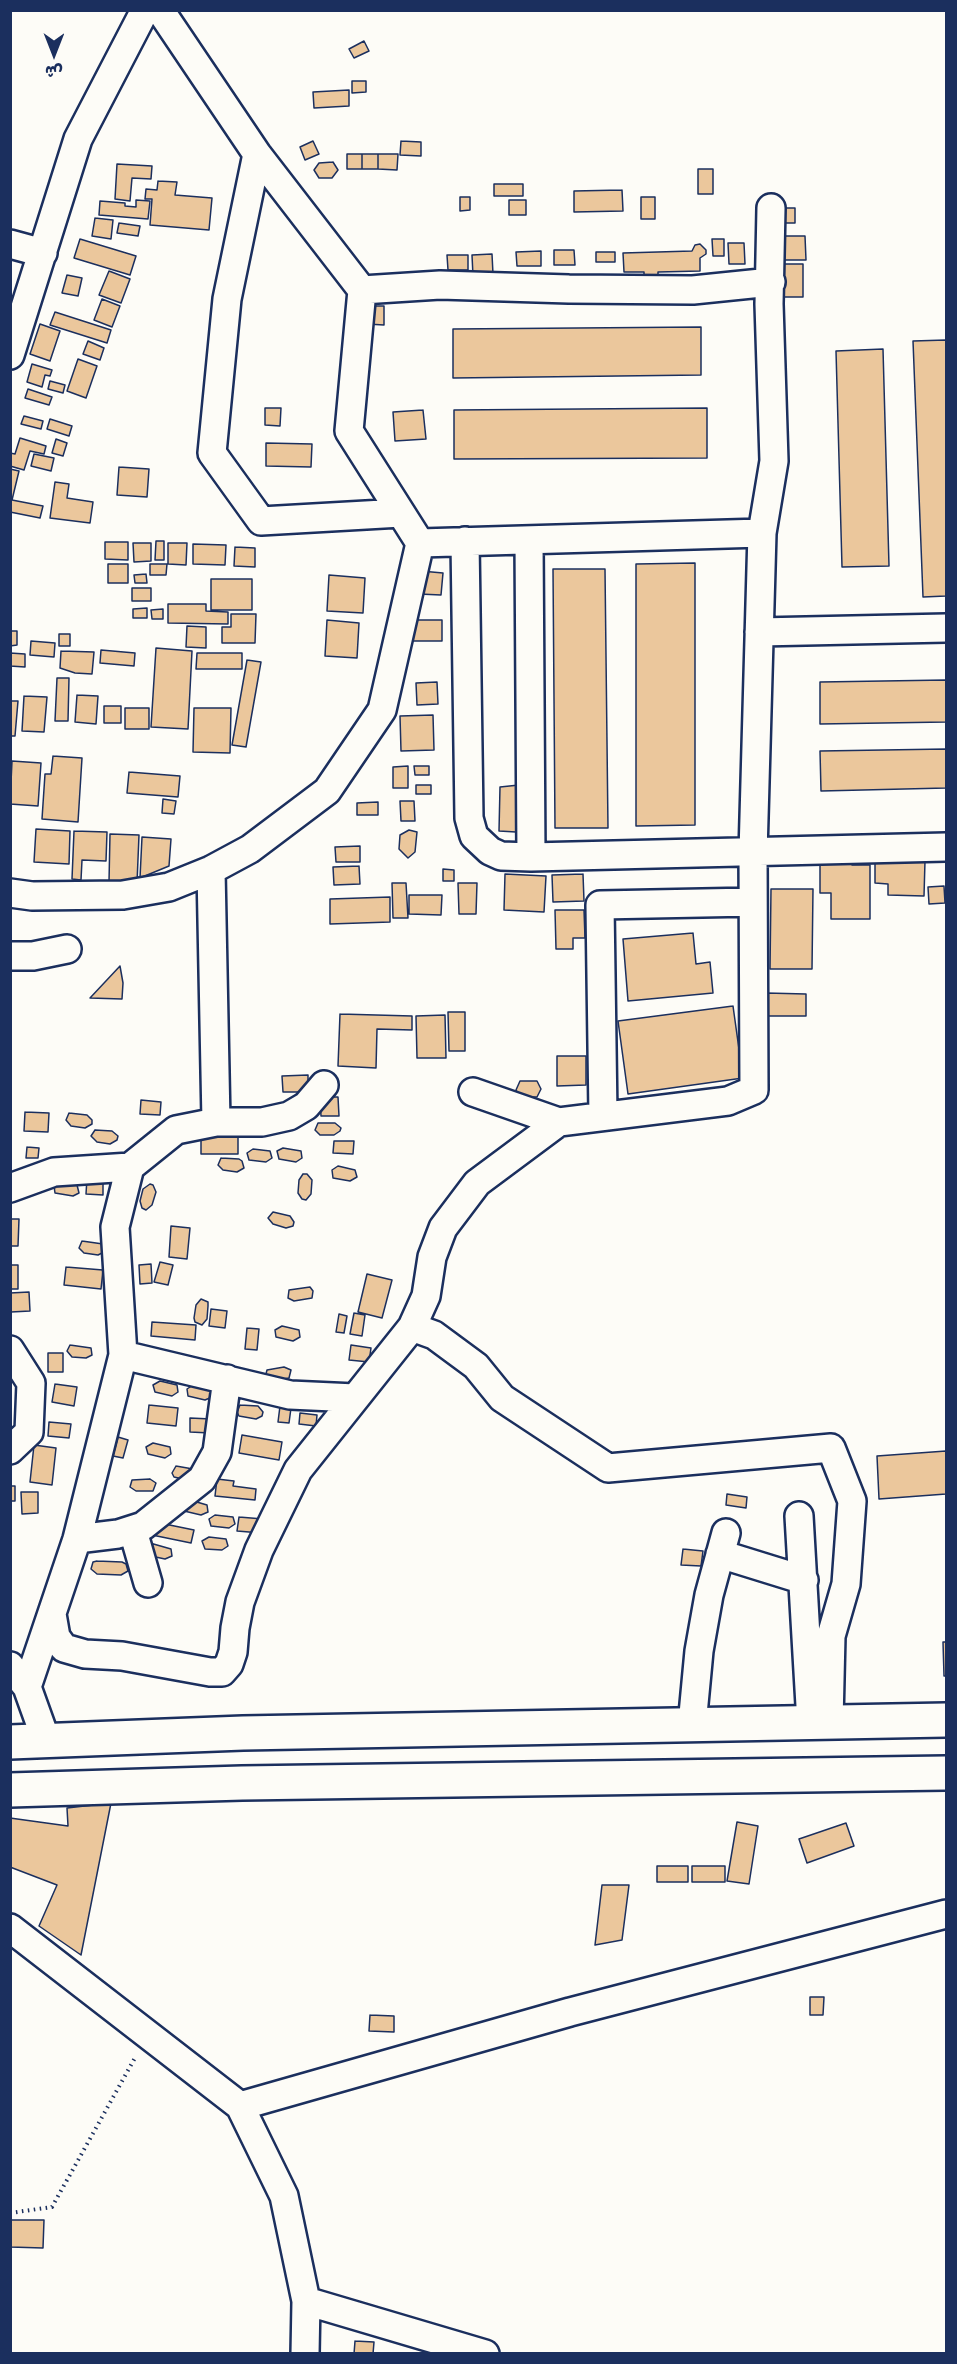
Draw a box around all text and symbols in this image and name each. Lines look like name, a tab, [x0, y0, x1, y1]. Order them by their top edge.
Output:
north arrow	[24, 24, 84, 84]
text: ش	[45, 62, 63, 82]

